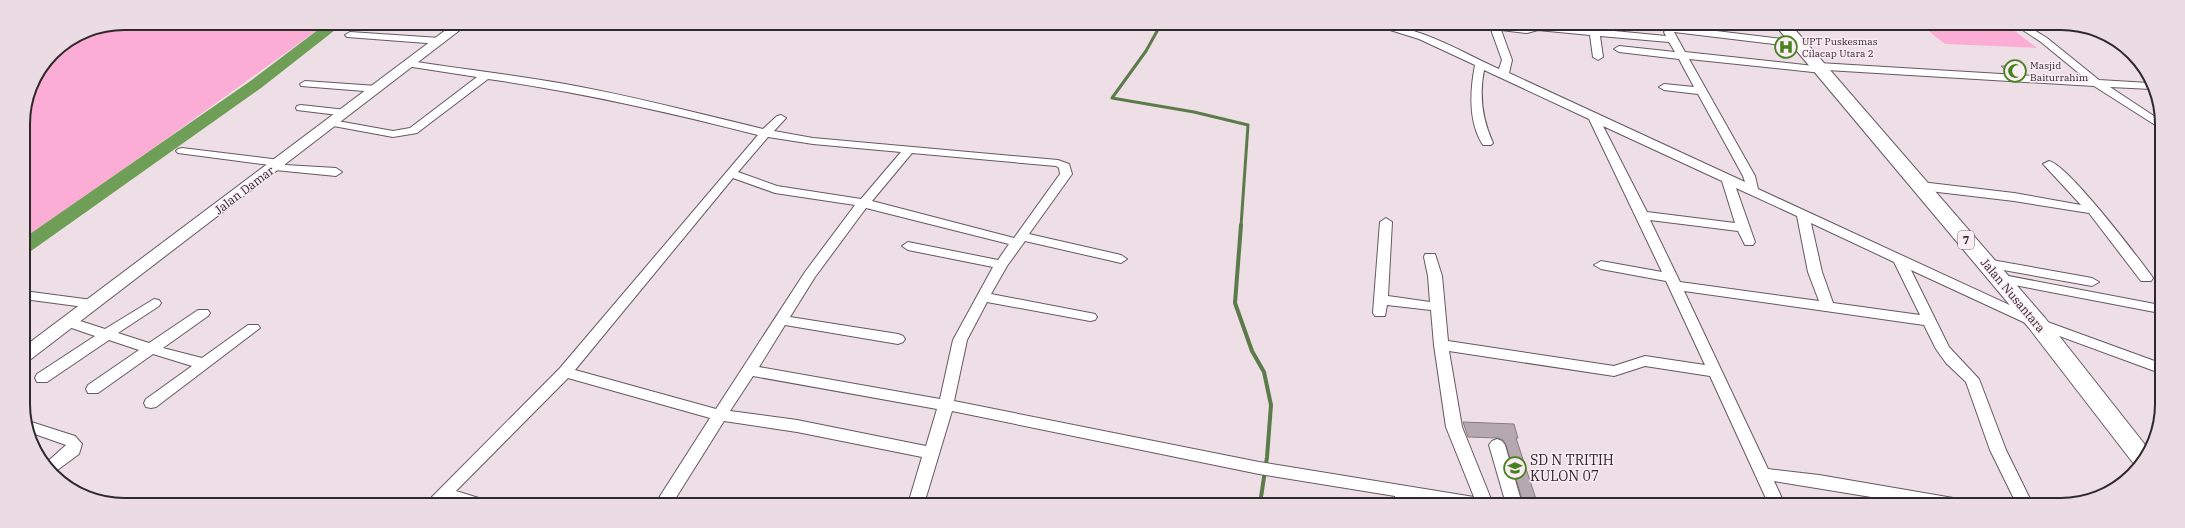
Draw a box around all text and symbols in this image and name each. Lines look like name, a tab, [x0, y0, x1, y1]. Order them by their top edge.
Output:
hospital icon: UPT Puskesmas Cilacap Utara 2	[1773, 34, 1799, 60]
place label: UPT Puskesmas Cilacap Utara 2	[1802, 35, 1878, 60]
mosque icon: Masjid Baiturrahim	[2002, 58, 2028, 84]
place label: Masjid Baiturrahim	[2030, 59, 2089, 84]
street label: Jalan Damar	[211, 162, 277, 217]
road number: 7	[1958, 231, 1974, 249]
street label: Jalan Nusantara	[1978, 255, 2049, 335]
place label: SD N TRITIH KULON 07	[1530, 451, 1614, 485]
school or university icon: SD N TRITIH KULON 07	[1502, 455, 1528, 481]

